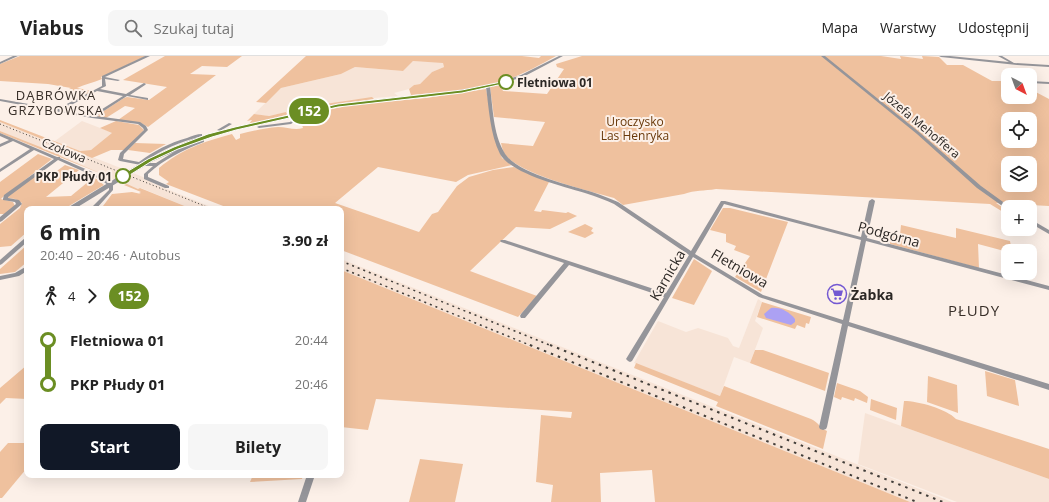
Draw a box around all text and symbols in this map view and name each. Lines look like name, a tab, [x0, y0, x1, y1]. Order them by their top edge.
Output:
search box	[108, 10, 388, 46]
text: Viabus	[20, 15, 84, 41]
icon: search	[122, 17, 144, 39]
text: Szukaj tutaj	[154, 18, 234, 38]
text: Mapa	[821, 18, 858, 37]
text: Warstwy	[880, 18, 936, 37]
text: Udostępnij	[958, 18, 1029, 37]
north arrow	[1001, 68, 1037, 104]
map controls	[1001, 68, 1037, 280]
marker: Fletniowa 01	[498, 74, 514, 90]
place label: Fletniowa 01	[517, 74, 593, 91]
district label: DĄBRÓWKA GRZYBOWSKA	[8, 86, 104, 119]
street label: Józefa Mehoffera	[879, 87, 964, 162]
line badge: 152	[286, 98, 332, 124]
text: 152	[297, 101, 321, 120]
button: locate	[1001, 112, 1037, 148]
park label: Uroczysko Las Henryka	[601, 113, 669, 144]
street label: Czołowa	[39, 133, 89, 167]
button: layers	[1001, 156, 1037, 192]
place label: PKP Płudy 01	[36, 168, 112, 185]
marker: PKP Płudy 01	[115, 168, 131, 184]
button: +	[1001, 200, 1037, 236]
text: 6 min	[40, 216, 101, 246]
street label: Podgórna	[856, 217, 922, 251]
text: 3.90 zł	[282, 230, 328, 250]
street label: Fletniowa	[708, 244, 772, 292]
button: −	[1001, 244, 1037, 280]
text: 20:40 – 20:46 · Autobus	[40, 246, 181, 264]
street label: Karnicka	[645, 246, 689, 304]
supermarket icon: Żabka	[826, 283, 848, 305]
icon: walk	[40, 285, 62, 307]
icon: forward	[81, 285, 103, 307]
place label: Żabka	[851, 285, 894, 304]
text: 152	[117, 286, 141, 305]
text: 4	[68, 287, 75, 305]
district label: PŁUDY	[948, 300, 1000, 320]
text: Fletniowa 01	[70, 330, 165, 350]
text: 20:44	[295, 331, 328, 349]
text: PKP Płudy 01	[70, 374, 166, 394]
text: 20:46	[295, 375, 328, 393]
button: Start	[40, 424, 180, 470]
button: Bilety	[188, 424, 328, 470]

